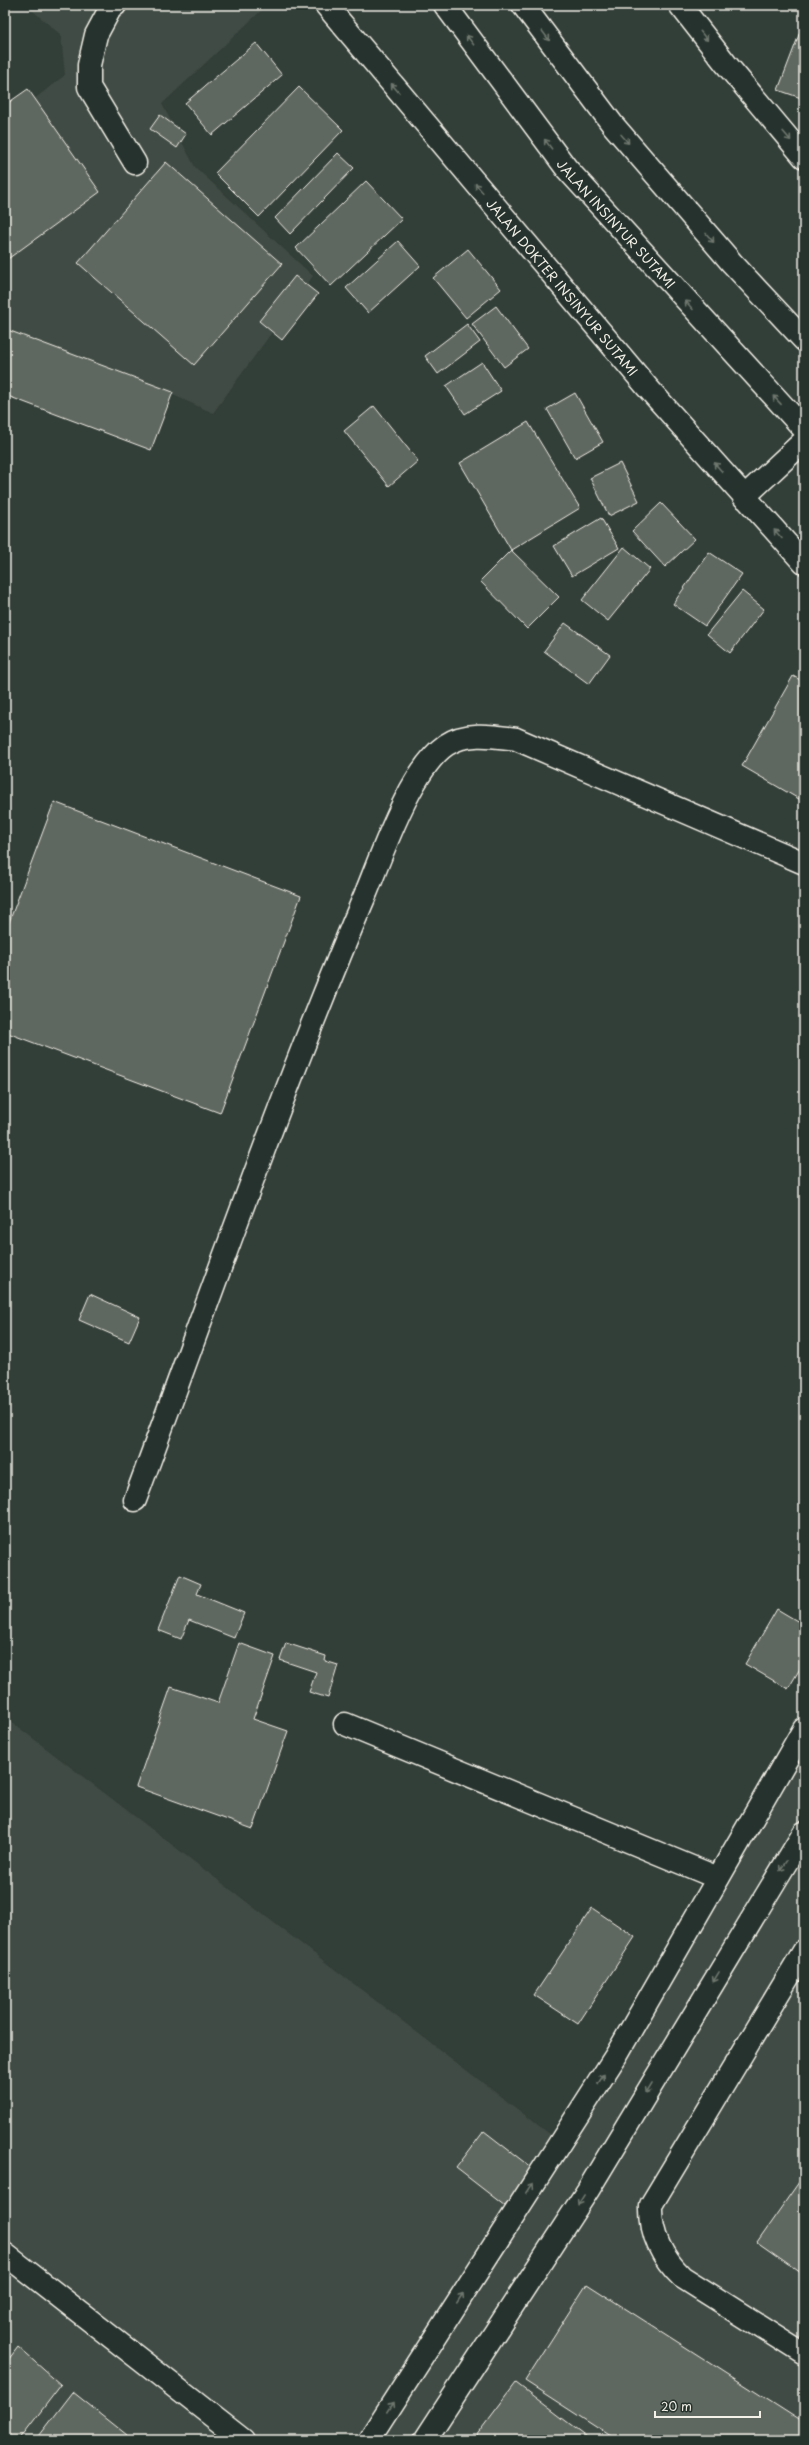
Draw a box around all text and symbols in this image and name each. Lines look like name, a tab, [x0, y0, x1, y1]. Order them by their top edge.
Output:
one-way arrow	[700, 30, 708, 41]
one-way arrow	[542, 31, 550, 42]
one-way arrow	[466, 34, 475, 45]
one-way arrow	[391, 83, 400, 94]
one-way arrow	[782, 131, 791, 141]
one-way arrow	[621, 134, 630, 145]
one-way arrow	[544, 139, 552, 150]
street label: JALAN INSINYUR SUTAMI	[553, 155, 680, 292]
one-way arrow	[474, 182, 483, 193]
street label: JALAN DOKTER INSINYUR SUTAMI	[483, 194, 643, 380]
one-way arrow	[706, 232, 715, 243]
one-way arrow	[684, 300, 694, 310]
one-way arrow	[773, 395, 782, 405]
one-way arrow	[714, 463, 723, 473]
one-way arrow	[773, 529, 783, 539]
one-way arrow	[779, 1860, 787, 1871]
one-way arrow	[711, 1971, 719, 1983]
one-way arrow	[597, 2074, 605, 2085]
one-way arrow	[644, 2082, 652, 2094]
one-way arrow	[526, 2183, 535, 2194]
one-way arrow	[577, 2194, 585, 2206]
one-way arrow	[456, 2293, 464, 2304]
scale bar	[655, 2393, 760, 2419]
text: 20 m	[661, 2397, 692, 2415]
one-way arrow	[386, 2402, 394, 2413]

